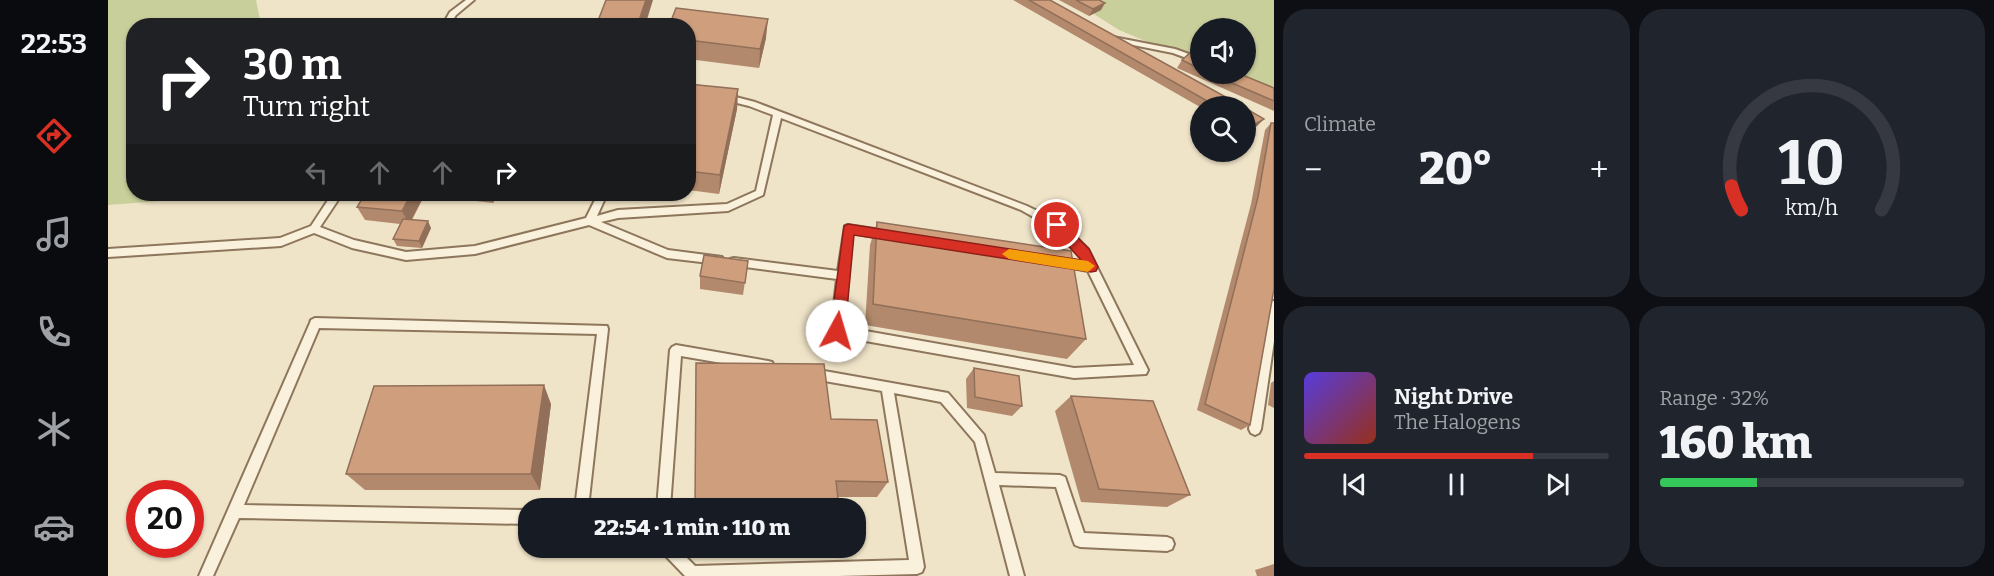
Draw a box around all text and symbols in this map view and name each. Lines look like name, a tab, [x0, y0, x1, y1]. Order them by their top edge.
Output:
map controls	[1190, 18, 1256, 162]
button: sound	[1190, 18, 1256, 84]
text: 22:53	[21, 28, 87, 60]
text: 30 m	[243, 40, 342, 90]
icon: right	[144, 42, 222, 120]
text: Turn right	[243, 91, 370, 123]
button: search	[1190, 96, 1256, 162]
text: Climate	[1304, 112, 1376, 136]
icon: directions	[33, 115, 75, 157]
text: 10	[1778, 126, 1845, 201]
text: 20°	[1419, 142, 1493, 196]
text: −	[1304, 150, 1322, 190]
text: +	[1590, 150, 1608, 190]
icon: left	[300, 156, 333, 189]
icon: ahead	[363, 156, 396, 189]
icon: ahead	[426, 156, 459, 189]
icon: right	[489, 156, 522, 189]
text: km/h	[1785, 195, 1838, 221]
pin	[1031, 199, 1082, 250]
icon: arrive	[1040, 208, 1073, 241]
icon: music	[33, 213, 75, 255]
position arrow	[805, 299, 869, 363]
icon: phone	[33, 311, 75, 353]
text: Night Drive	[1394, 383, 1513, 410]
text: Range · 32%	[1660, 386, 1769, 410]
icon: climate	[33, 408, 75, 450]
text: The Halogens	[1394, 410, 1521, 434]
text: 160 km	[1660, 416, 1812, 470]
icon: previous	[1338, 468, 1371, 501]
icon: pause	[1440, 468, 1473, 501]
icon: next	[1541, 468, 1574, 501]
speed limit sign: 20	[126, 480, 204, 558]
icon: car	[33, 506, 75, 548]
text: 22:54 · 1 min · 110 m	[594, 514, 790, 541]

